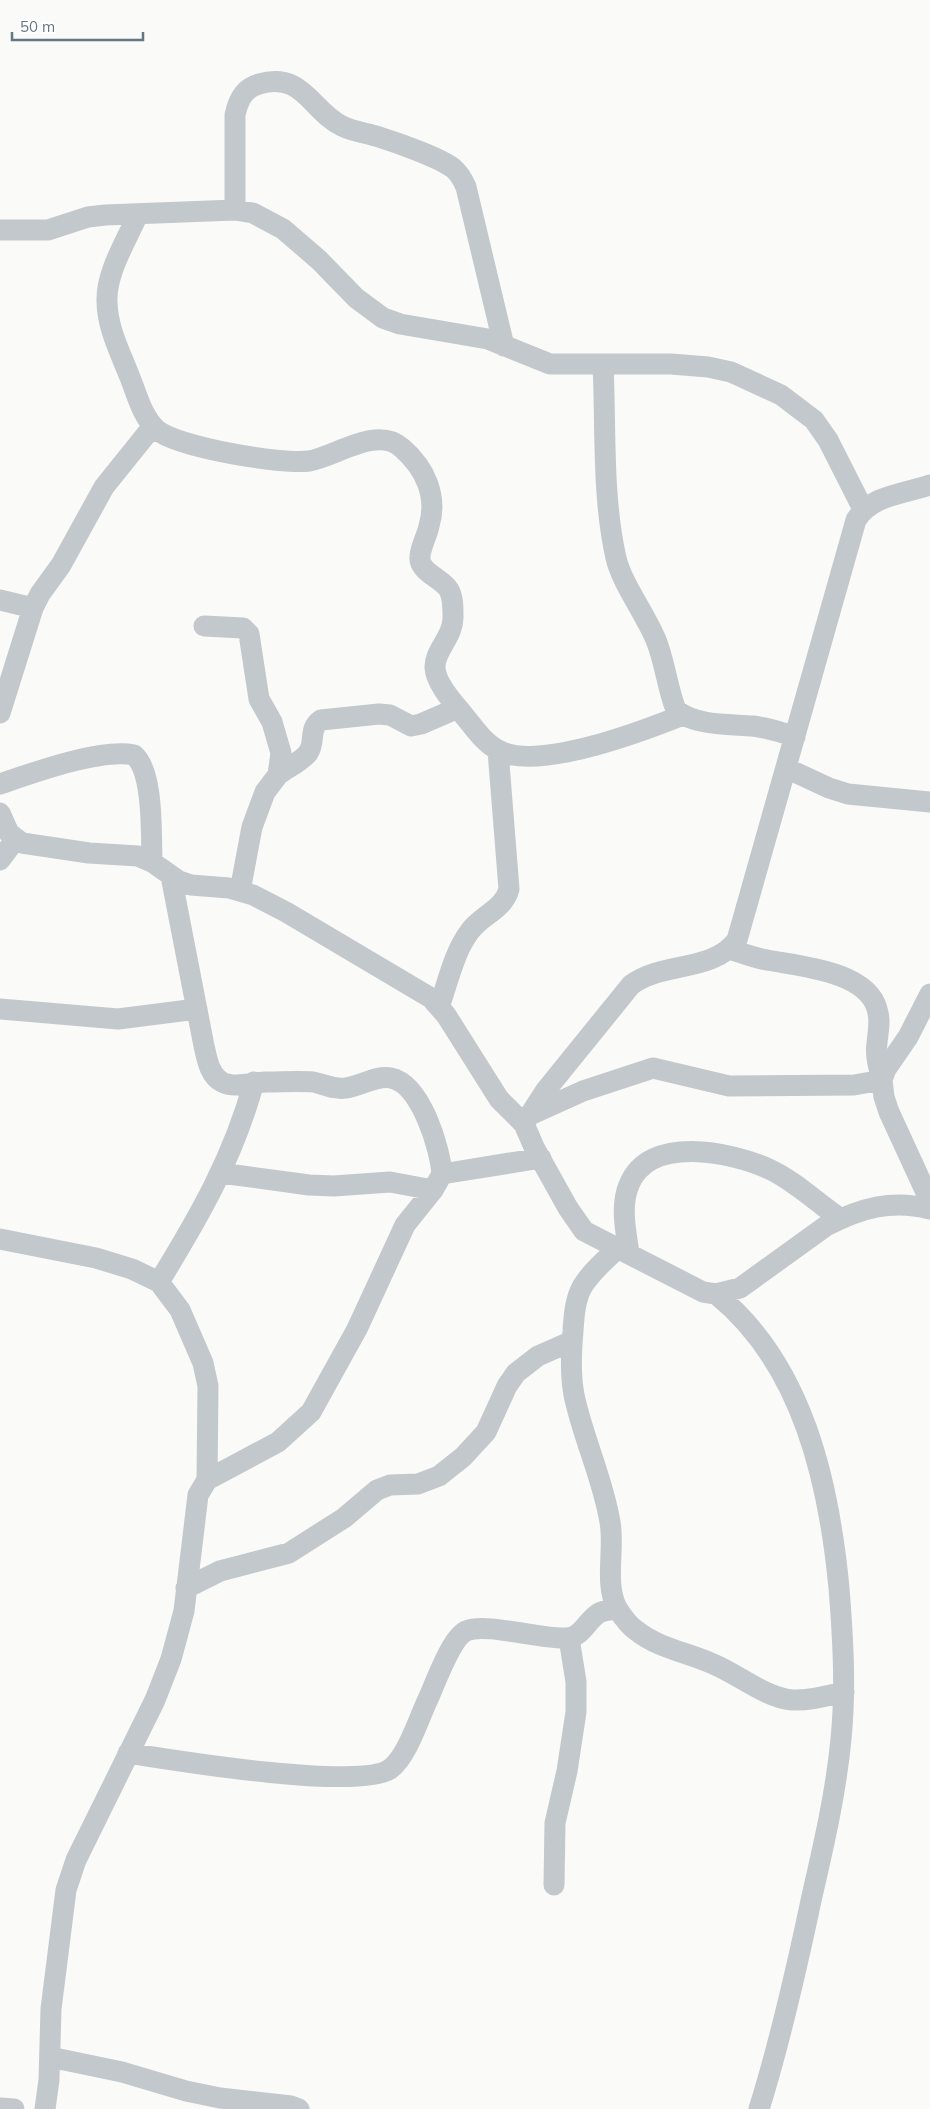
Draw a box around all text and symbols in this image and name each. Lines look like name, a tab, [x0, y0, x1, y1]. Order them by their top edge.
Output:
scale bar	[12, 10, 144, 42]
text: 50 m	[20, 17, 55, 36]

